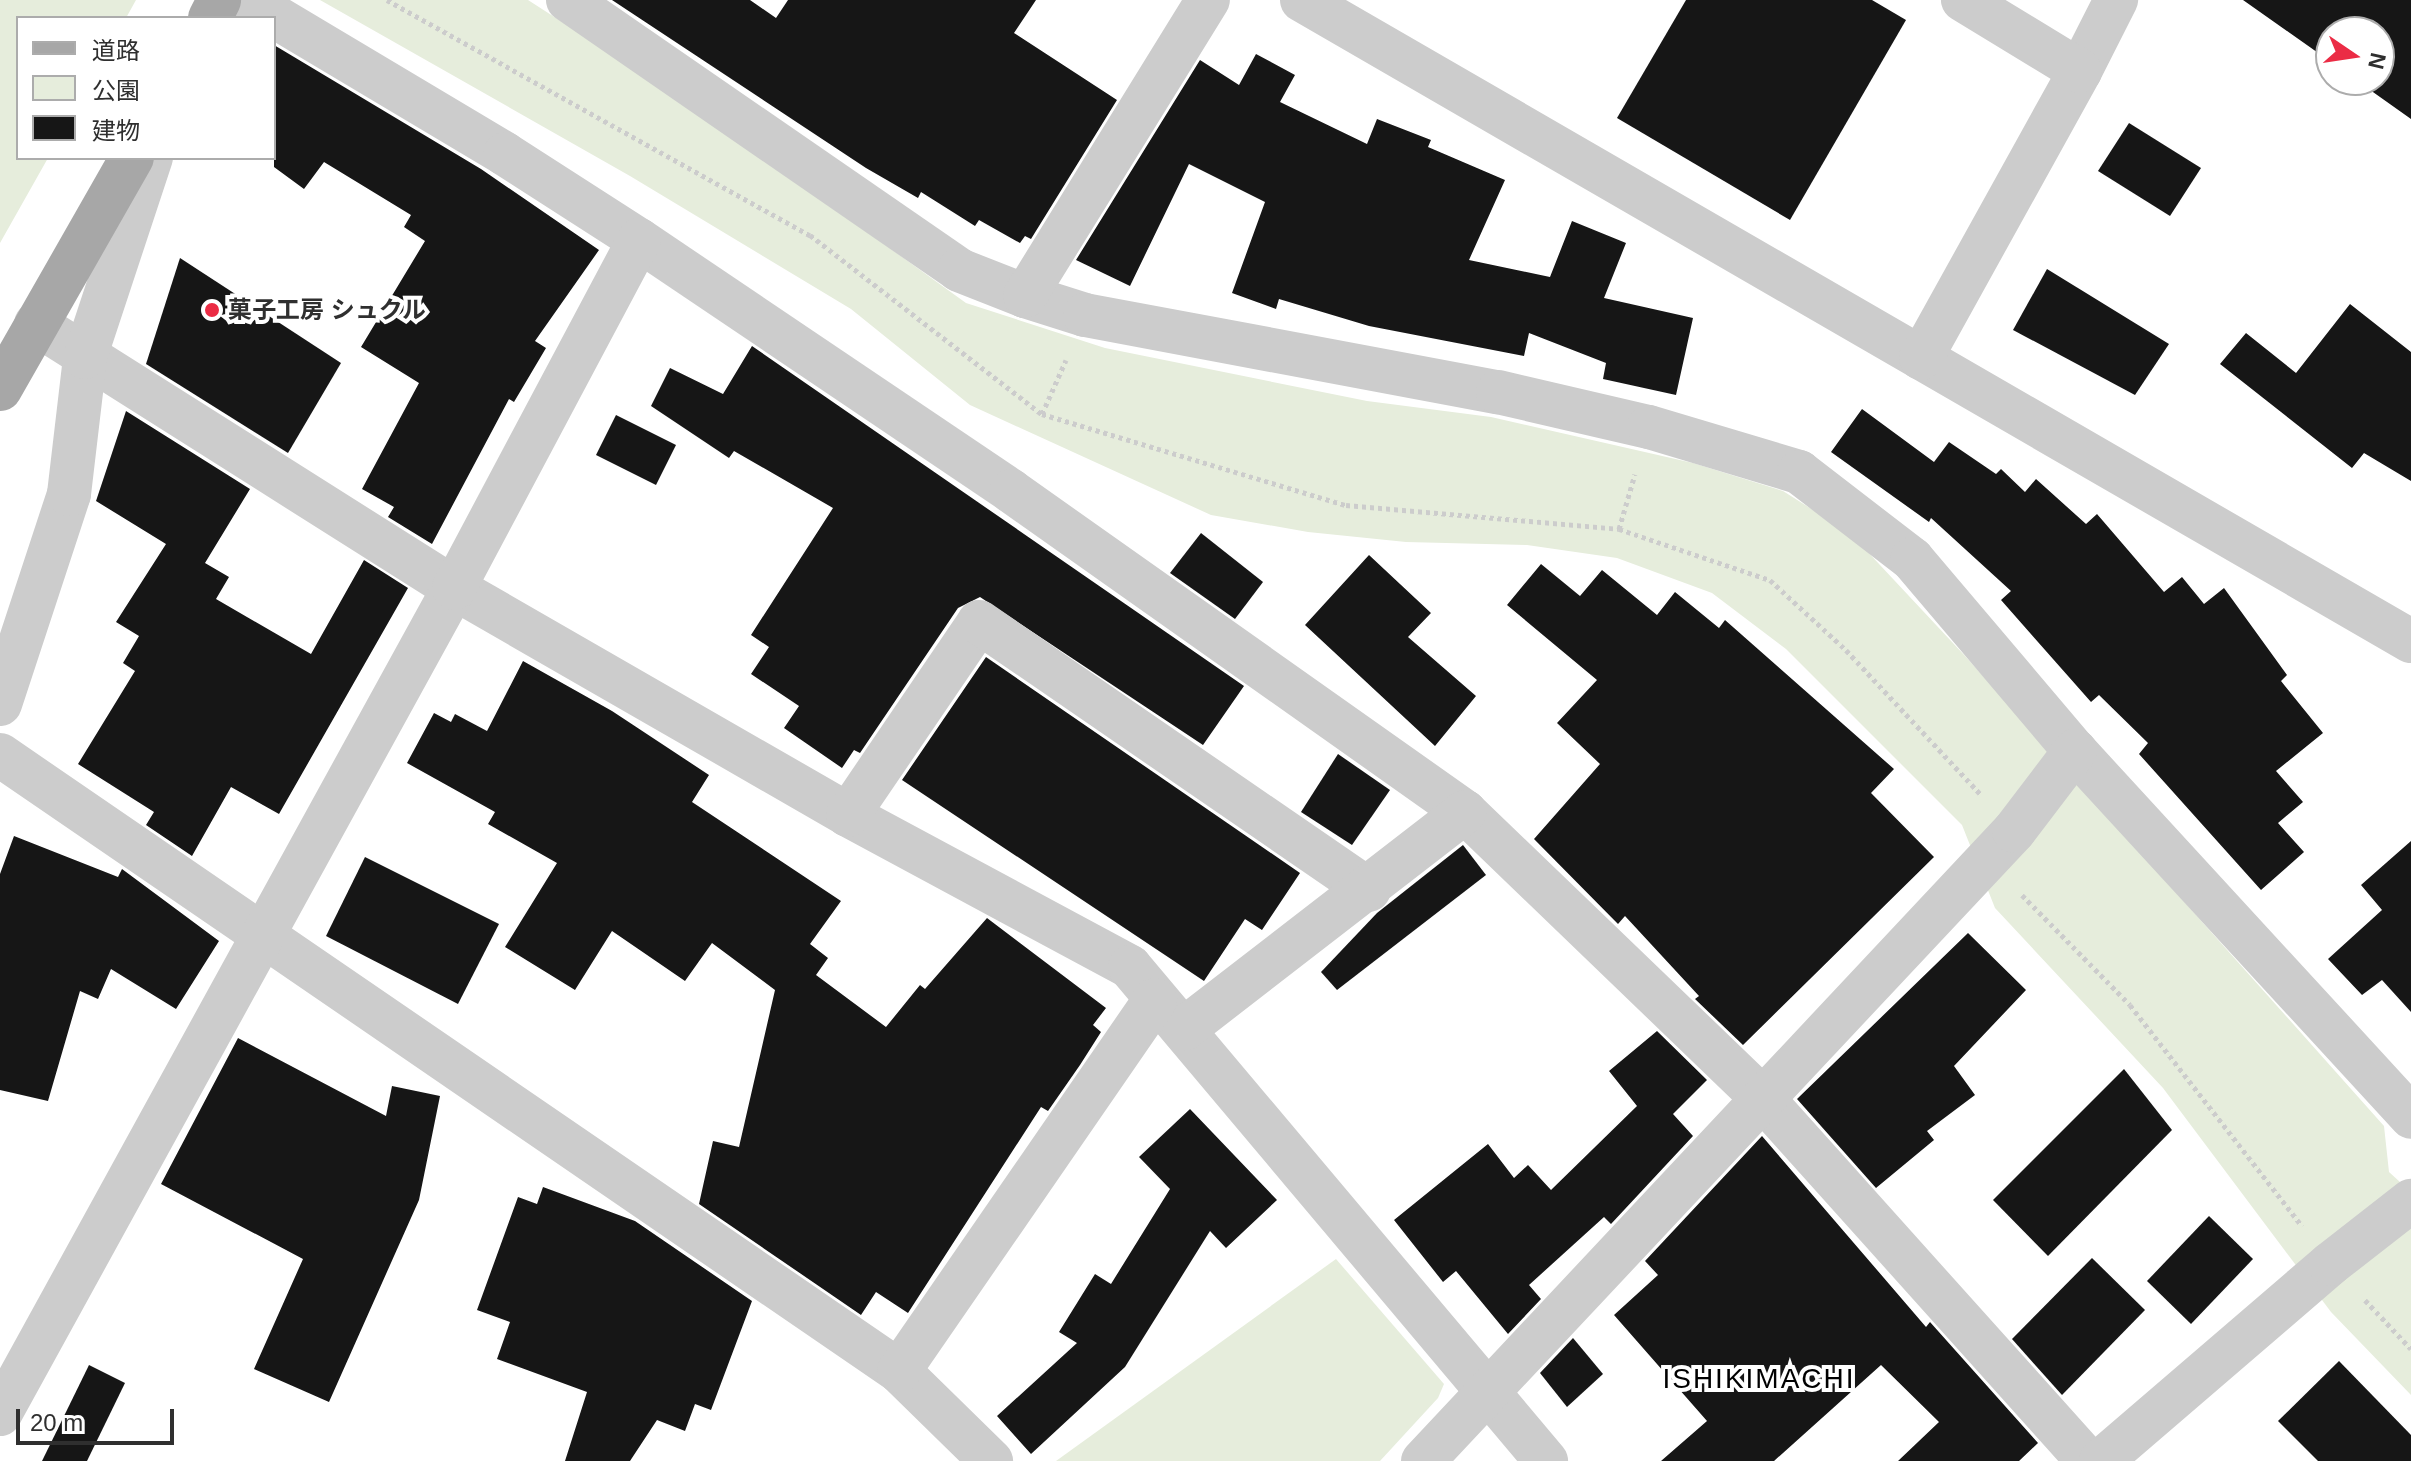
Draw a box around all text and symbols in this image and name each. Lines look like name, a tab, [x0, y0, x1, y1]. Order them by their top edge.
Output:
legend	[16, 16, 276, 160]
north arrow	[2315, 16, 2395, 96]
text: 道路	[92, 37, 140, 64]
text: N	[2363, 51, 2391, 72]
text: 公園	[92, 77, 140, 104]
text: 建物	[92, 117, 140, 144]
place label: 菓子工房 シュクル	[228, 296, 427, 324]
marker: 菓子工房 シュクル	[203, 301, 221, 319]
district label: ISHIKIMACHI	[1662, 1362, 1856, 1396]
scale bar	[20, 1393, 178, 1443]
text: 20 m	[30, 1409, 83, 1436]

